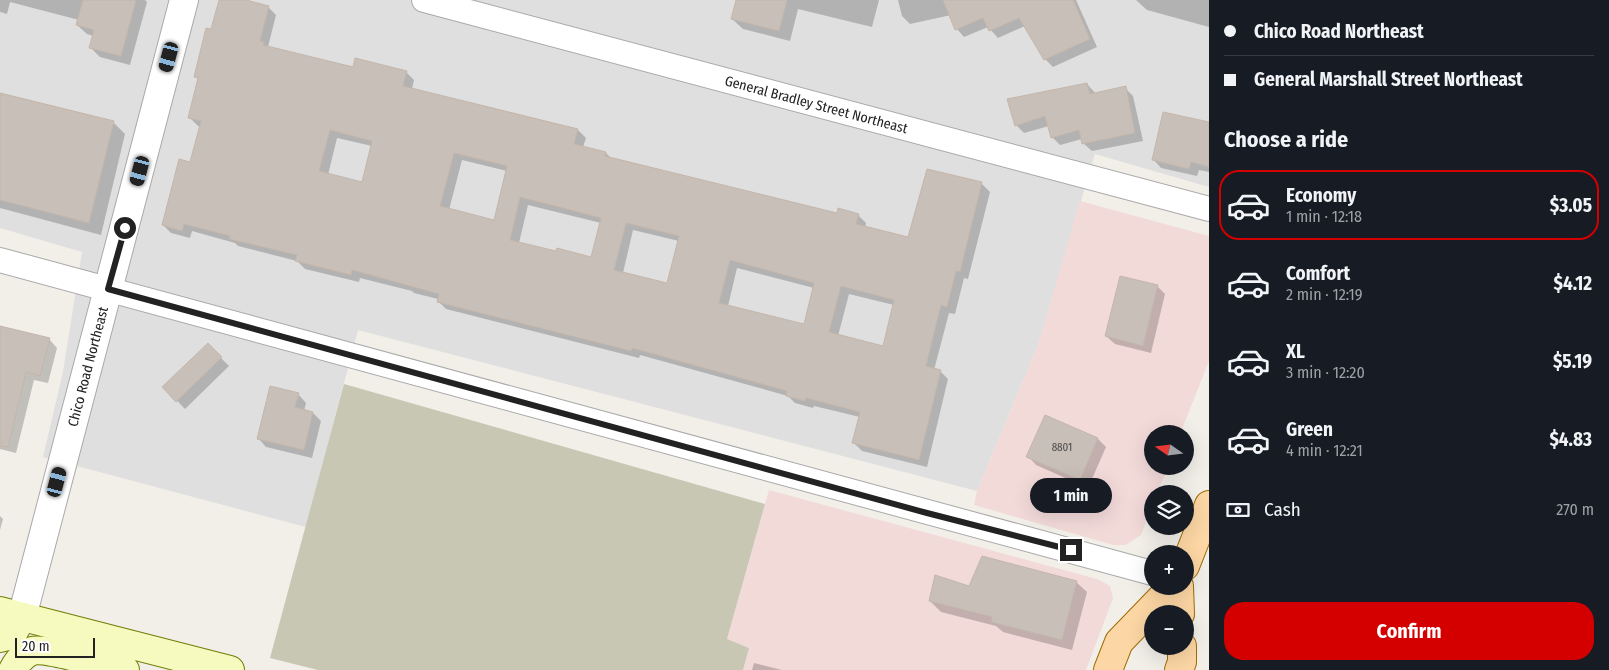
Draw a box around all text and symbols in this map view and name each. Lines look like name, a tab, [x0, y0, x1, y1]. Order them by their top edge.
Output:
text: Chico Road Northeast	[1254, 20, 1424, 43]
car	[157, 41, 180, 73]
text: General Marshall Street Northeast	[1254, 68, 1523, 91]
street label: General Bradley Street Northeast	[723, 72, 910, 137]
text: Choose a ride	[1224, 126, 1348, 153]
car	[128, 155, 151, 187]
icon: car	[1226, 183, 1271, 228]
text: Economy	[1286, 184, 1356, 207]
text: $3.05	[1550, 194, 1592, 217]
text: 1 min · 12:18	[1286, 207, 1362, 226]
route start	[114, 217, 136, 239]
icon: car	[1226, 261, 1271, 306]
text: Comfort	[1286, 262, 1350, 285]
text: $4.12	[1553, 272, 1592, 295]
text: 2 min · 12:19	[1286, 285, 1363, 304]
street label: Chico Road Northeast	[64, 304, 112, 428]
icon: car	[1226, 339, 1271, 384]
text: XL	[1286, 340, 1305, 363]
text: $5.19	[1553, 350, 1592, 373]
text: 3 min · 12:20	[1286, 363, 1365, 382]
icon: car	[1226, 417, 1271, 462]
text: Green	[1286, 418, 1333, 441]
north arrow	[1144, 425, 1194, 475]
map controls	[1144, 425, 1194, 655]
text: $4.83	[1549, 428, 1592, 451]
house number: 8801	[1052, 441, 1072, 454]
text: 4 min · 12:21	[1286, 441, 1363, 460]
car	[45, 466, 68, 498]
callout: 1 min	[1030, 478, 1112, 512]
button: layers	[1144, 485, 1194, 535]
text: 1 min	[1054, 486, 1088, 505]
icon: cash	[1224, 496, 1252, 524]
text: Cash	[1264, 498, 1301, 521]
text: 270 m	[1556, 500, 1594, 519]
route end	[1060, 539, 1082, 561]
button: +	[1144, 545, 1194, 595]
button: Confirm	[1224, 602, 1594, 660]
button: −	[1144, 605, 1194, 655]
scale bar	[15, 635, 95, 658]
text: 20 m	[22, 638, 50, 655]

